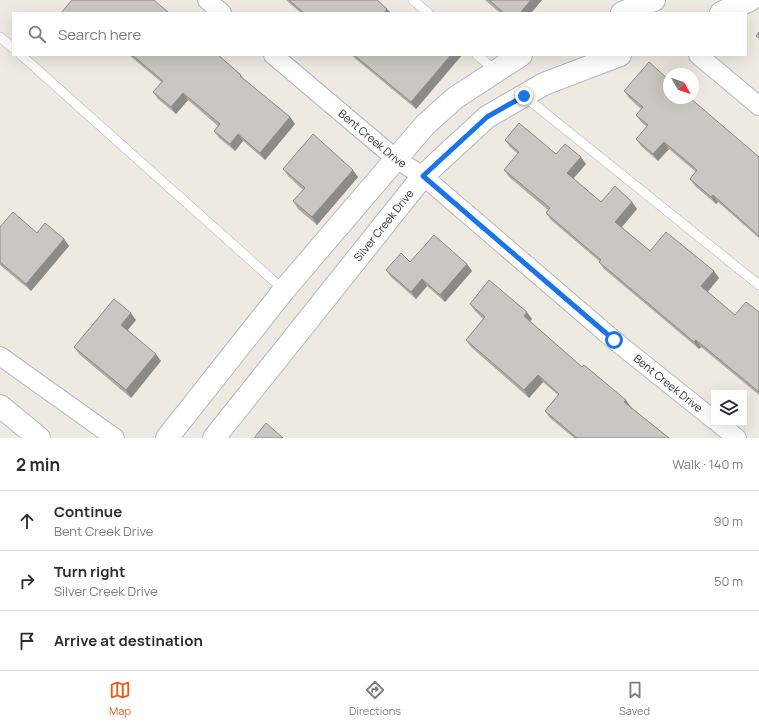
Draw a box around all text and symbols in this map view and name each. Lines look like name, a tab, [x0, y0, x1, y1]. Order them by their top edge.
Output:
search box	[12, 12, 747, 56]
icon: search	[26, 23, 48, 45]
text: Search here	[58, 24, 141, 45]
north arrow	[663, 68, 699, 104]
route end	[515, 87, 533, 105]
street label: Bent Creek Drive	[336, 106, 410, 171]
street label: Silver Creek Drive	[350, 186, 417, 264]
route start	[605, 331, 623, 349]
street label: Bent Creek Drive	[631, 351, 706, 415]
map controls	[711, 390, 747, 426]
button: layers	[711, 390, 747, 426]
text: 2 min	[16, 453, 60, 476]
text: Walk · 140 m	[672, 455, 743, 473]
text: Continue	[54, 501, 122, 522]
icon: ahead	[16, 510, 38, 532]
text: 90 m	[713, 512, 743, 530]
text: Bent Creek Drive	[54, 522, 153, 540]
text: Turn right	[54, 561, 125, 582]
icon: right	[16, 570, 38, 592]
text: 50 m	[714, 572, 743, 590]
text: Silver Creek Drive	[54, 582, 158, 600]
icon: arrive	[16, 630, 38, 652]
text: Arrive at destination	[54, 630, 203, 651]
tab: Map	[109, 679, 131, 718]
tab: Directions	[349, 679, 401, 718]
tab: Saved	[619, 679, 650, 718]

